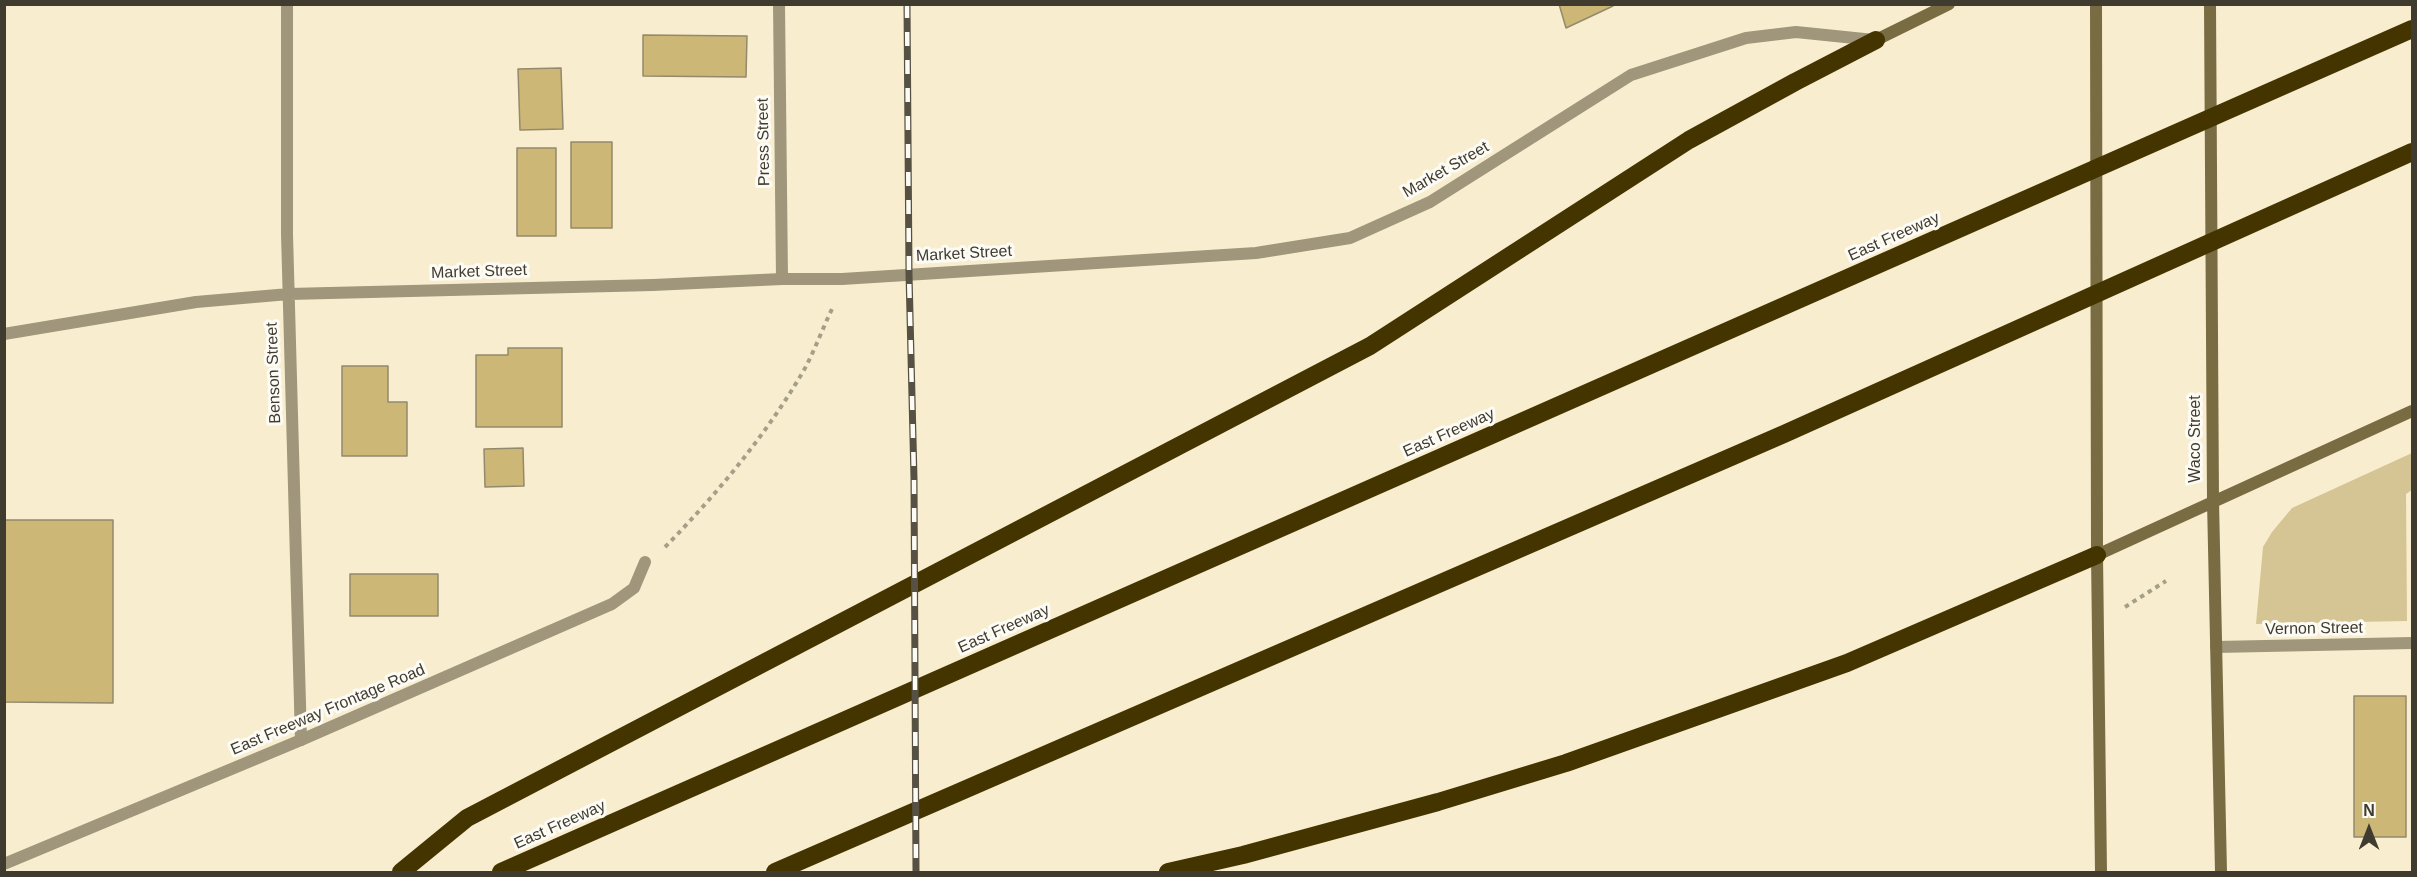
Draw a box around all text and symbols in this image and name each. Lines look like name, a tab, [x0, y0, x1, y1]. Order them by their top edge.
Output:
street label: Press Street	[754, 98, 774, 186]
street label: Market Street	[1400, 138, 1492, 202]
street label: East Freeway	[1845, 208, 1943, 266]
street label: Market Street	[916, 242, 1012, 266]
street label: Market Street	[431, 261, 527, 283]
street label: Benson Street	[263, 322, 285, 424]
street label: Waco Street	[2186, 395, 2206, 483]
street label: East Freeway	[1400, 404, 1498, 462]
street label: East Freeway	[955, 600, 1053, 658]
street label: Vernon Street	[2265, 619, 2363, 639]
street label: East Freeway Frontage Road	[228, 660, 428, 760]
street label: East Freeway	[511, 796, 609, 854]
north arrow	[2339, 799, 2399, 859]
text: N	[2363, 802, 2375, 819]

